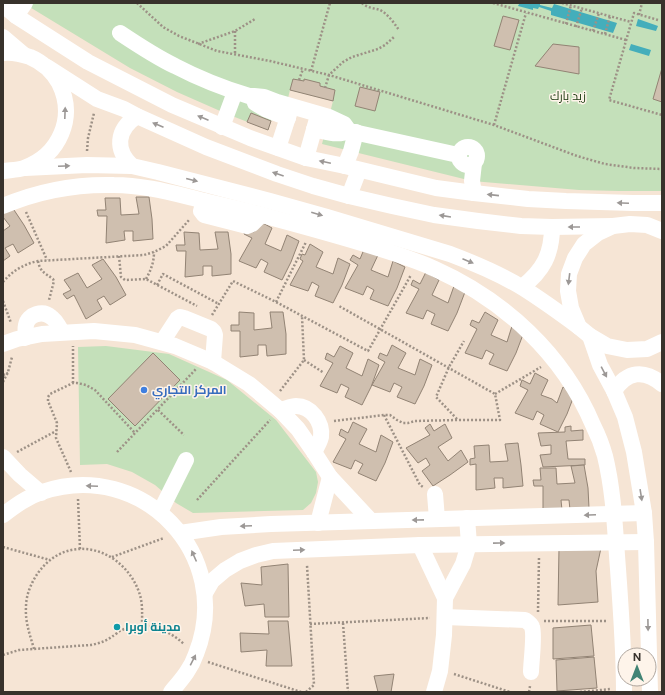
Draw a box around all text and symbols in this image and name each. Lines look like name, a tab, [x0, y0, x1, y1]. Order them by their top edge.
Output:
park label: زيد بارك	[550, 89, 586, 103]
one-way arrow	[62, 107, 69, 119]
one-way arrow	[196, 115, 208, 121]
one-way arrow	[152, 122, 164, 129]
one-way arrow	[319, 159, 331, 165]
one-way arrow	[58, 162, 70, 169]
one-way arrow	[272, 171, 284, 177]
one-way arrow	[186, 178, 198, 184]
one-way arrow	[487, 192, 499, 198]
one-way arrow	[616, 200, 629, 206]
one-way arrow	[312, 211, 324, 217]
one-way arrow	[439, 213, 451, 219]
one-way arrow	[567, 224, 580, 230]
one-way arrow	[463, 259, 475, 265]
one-way arrow	[566, 272, 572, 285]
one-way arrow	[601, 366, 607, 378]
place label: المركز التجاري	[152, 383, 227, 400]
marker: المركز التجاري	[139, 385, 149, 395]
one-way arrow	[85, 483, 98, 489]
one-way arrow	[638, 489, 644, 501]
one-way arrow	[583, 512, 596, 518]
one-way arrow	[411, 517, 424, 523]
one-way arrow	[240, 522, 252, 529]
one-way arrow	[493, 540, 506, 546]
one-way arrow	[293, 546, 305, 553]
one-way arrow	[190, 549, 196, 561]
place label: مدينة أوبرا	[125, 619, 181, 635]
one-way arrow	[645, 619, 651, 632]
marker: مدينة أوبرا	[112, 622, 122, 632]
north arrow	[617, 647, 657, 687]
text: N	[633, 651, 641, 663]
one-way arrow	[190, 654, 196, 666]

